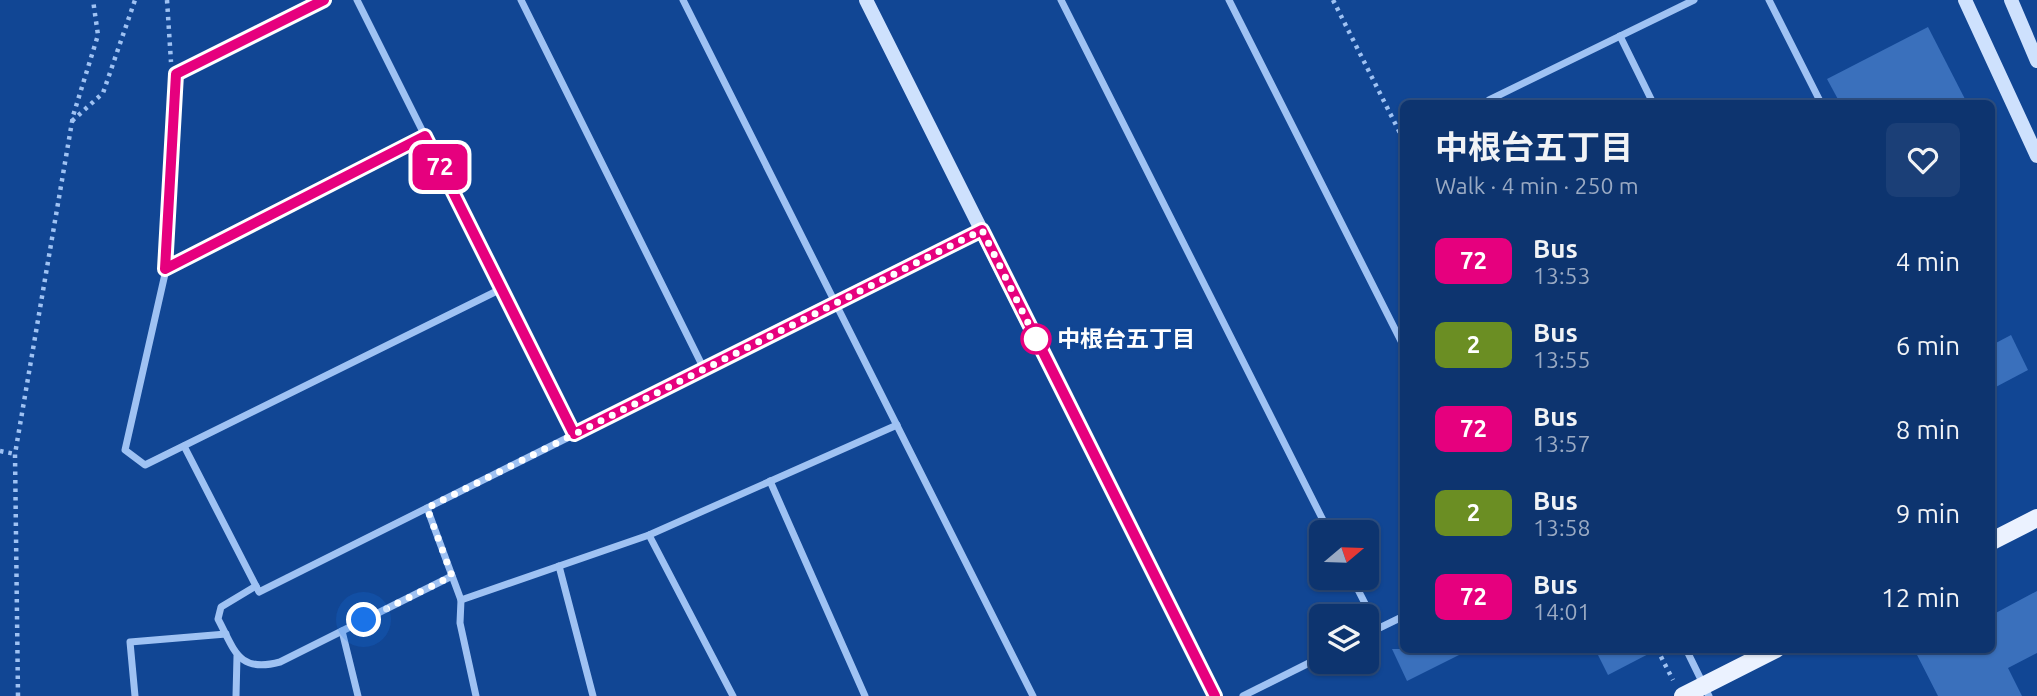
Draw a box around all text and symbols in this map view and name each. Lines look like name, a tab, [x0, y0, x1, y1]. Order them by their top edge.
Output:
button: heart	[1886, 123, 1960, 197]
text: 中根台五丁目	[1435, 128, 1633, 165]
line badge: 72	[408, 144, 472, 190]
text: 72	[426, 153, 454, 180]
text: Walk · 4 min · 250 m	[1435, 173, 1639, 198]
text: Bus	[1533, 234, 1578, 263]
text: 72	[1460, 247, 1487, 274]
text: 4 min	[1896, 247, 1960, 276]
text: 13:53	[1533, 263, 1591, 288]
text: Bus	[1533, 318, 1578, 347]
marker: 中根台五丁目	[1021, 324, 1051, 354]
place label: 中根台五丁目	[1057, 326, 1195, 351]
text: 2	[1467, 331, 1480, 358]
text: 6 min	[1896, 331, 1960, 360]
text: 13:55	[1533, 347, 1591, 372]
text: Bus	[1533, 402, 1578, 431]
text: 72	[1460, 415, 1487, 442]
text: 8 min	[1896, 415, 1960, 444]
text: 13:57	[1533, 431, 1591, 456]
text: Bus	[1533, 486, 1578, 515]
text: 2	[1467, 499, 1480, 526]
text: 9 min	[1896, 499, 1960, 528]
text: 13:58	[1533, 515, 1591, 540]
north arrow	[1309, 520, 1379, 590]
map controls	[1309, 520, 1379, 674]
text: Bus	[1533, 570, 1578, 599]
text: 72	[1460, 583, 1487, 610]
text: 12 min	[1881, 583, 1960, 612]
text: 14:01	[1533, 599, 1591, 624]
your location	[346, 602, 381, 637]
button: layers	[1309, 604, 1379, 674]

